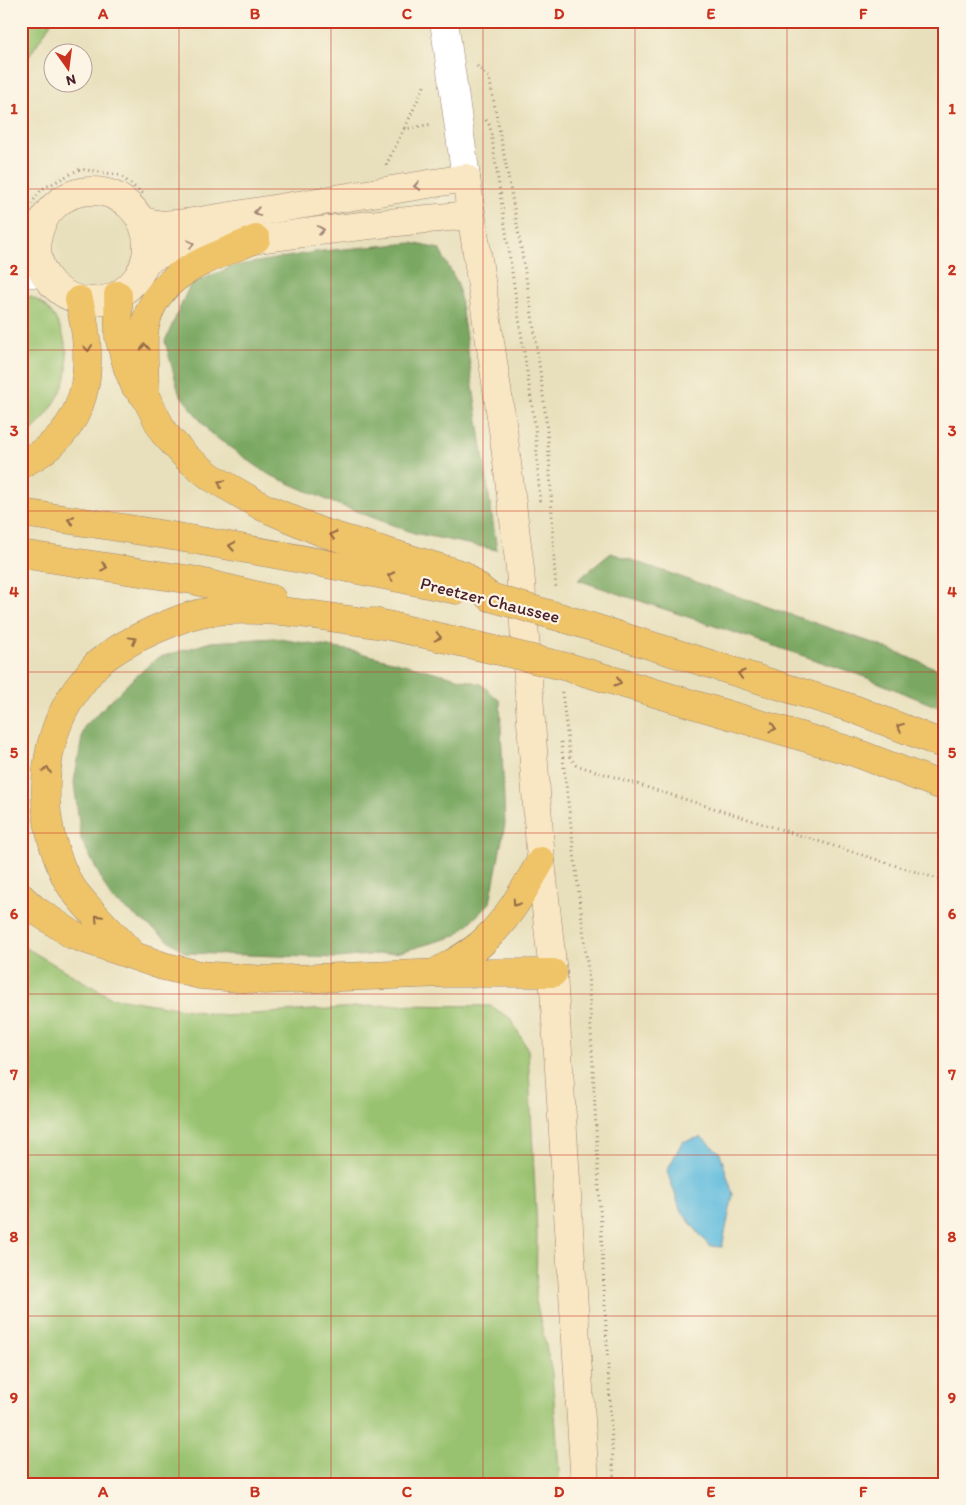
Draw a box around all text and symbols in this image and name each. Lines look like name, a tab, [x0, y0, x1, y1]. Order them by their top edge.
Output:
text: A	[97, 4, 109, 23]
text: B	[250, 4, 261, 23]
text: C	[402, 4, 413, 23]
text: D	[554, 4, 565, 23]
text: E	[707, 4, 716, 23]
text: F	[859, 4, 868, 23]
north arrow	[42, 42, 92, 92]
text: N	[64, 71, 78, 90]
text: 1	[10, 99, 18, 118]
text: 1	[948, 99, 956, 118]
one-way arrow	[413, 180, 422, 190]
one-way arrow	[253, 206, 261, 216]
one-way arrow	[317, 226, 326, 236]
one-way arrow	[186, 239, 195, 250]
text: 2	[10, 260, 19, 279]
text: 2	[948, 260, 957, 279]
one-way arrow	[139, 343, 150, 351]
one-way arrow	[82, 344, 93, 352]
text: 3	[10, 421, 19, 440]
text: 3	[948, 421, 957, 440]
one-way arrow	[217, 479, 226, 489]
one-way arrow	[67, 515, 75, 526]
one-way arrow	[329, 531, 337, 541]
one-way arrow	[227, 541, 236, 551]
one-way arrow	[100, 561, 108, 572]
one-way arrow	[387, 572, 396, 582]
street label: Preetzer Chaussee	[418, 572, 562, 628]
text: 4	[9, 582, 19, 601]
text: 4	[947, 582, 957, 601]
one-way arrow	[434, 631, 443, 642]
one-way arrow	[127, 637, 136, 647]
one-way arrow	[737, 669, 746, 679]
one-way arrow	[613, 677, 621, 687]
one-way arrow	[769, 723, 777, 733]
one-way arrow	[896, 723, 904, 733]
text: 5	[10, 743, 19, 762]
text: 5	[948, 743, 957, 762]
one-way arrow	[41, 766, 51, 774]
one-way arrow	[513, 897, 522, 906]
text: 6	[10, 904, 19, 923]
text: 6	[948, 904, 957, 923]
one-way arrow	[95, 914, 104, 923]
text: 7	[9, 1065, 18, 1084]
text: 7	[947, 1065, 956, 1084]
text: 8	[10, 1227, 19, 1246]
text: 8	[948, 1227, 957, 1246]
text: 9	[10, 1388, 18, 1407]
text: 9	[948, 1388, 956, 1407]
text: A	[97, 1482, 109, 1501]
text: B	[250, 1482, 261, 1501]
text: C	[402, 1482, 413, 1501]
text: D	[554, 1482, 565, 1501]
text: E	[707, 1482, 716, 1501]
text: F	[859, 1482, 868, 1501]

